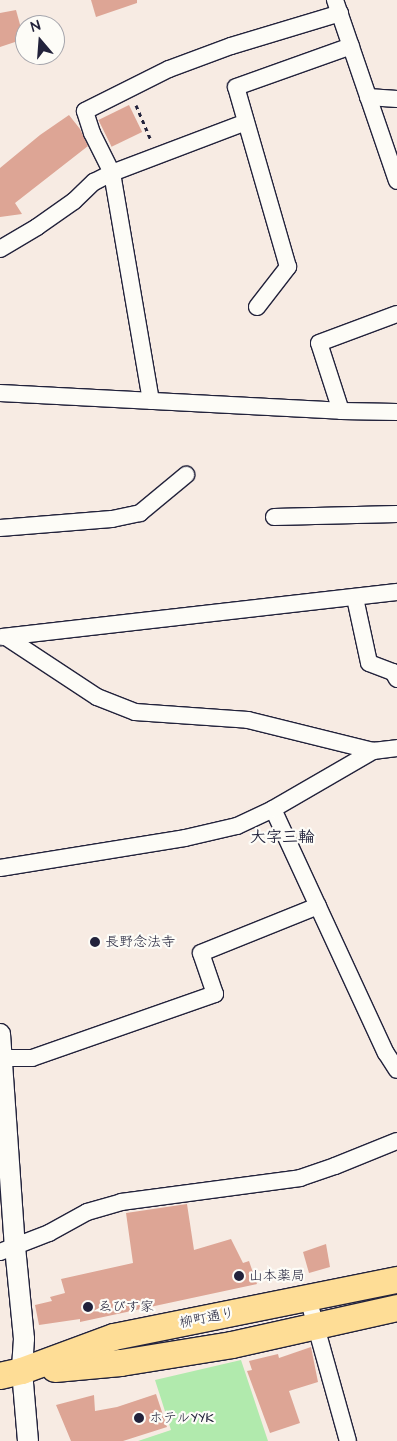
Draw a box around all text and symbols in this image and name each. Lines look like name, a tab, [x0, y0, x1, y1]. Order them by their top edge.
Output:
north arrow	[15, 15, 65, 65]
text: N	[28, 16, 43, 38]
district label: 大字三輪	[250, 827, 314, 847]
place label: 長野念法寺	[105, 934, 175, 950]
marker: 長野念法寺	[89, 936, 101, 948]
place label: 山本薬局	[249, 1268, 305, 1284]
marker: 山本薬局	[233, 1270, 245, 1282]
place label: ゑびす家	[98, 1299, 154, 1315]
marker: ゑびす家	[82, 1301, 94, 1313]
street label: 柳町通り	[178, 1304, 236, 1332]
place label: ホテルYYK	[149, 1410, 214, 1426]
marker: ホテルYYK	[133, 1412, 145, 1424]

